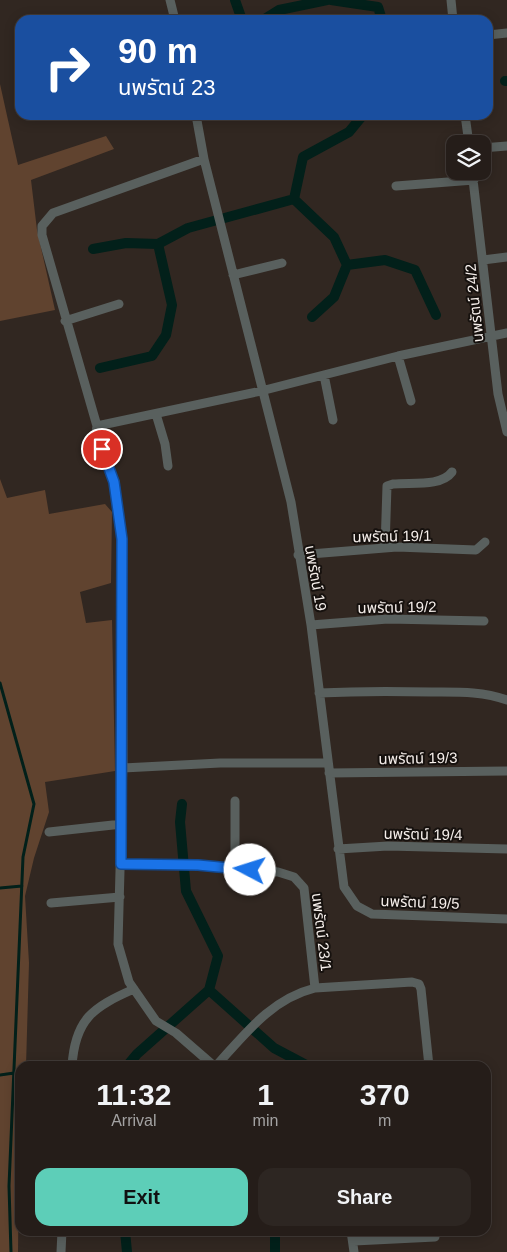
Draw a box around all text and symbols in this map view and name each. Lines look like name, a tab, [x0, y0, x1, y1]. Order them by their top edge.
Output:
text: 90 m	[118, 31, 198, 70]
icon: right	[35, 35, 100, 100]
text: นพรัตน์ 23	[118, 75, 216, 100]
map controls	[446, 135, 491, 180]
button: layers	[446, 135, 491, 180]
street label: นพรัตน์ 24/2	[461, 263, 487, 343]
pin	[81, 428, 123, 470]
icon: arrive	[88, 435, 116, 463]
street label: นพรัตน์ 19/1	[352, 527, 432, 545]
street label: นพรัตน์ 19	[302, 544, 330, 612]
street label: นพรัตน์ 19/2	[357, 598, 437, 616]
street label: นพรัตน์ 19/3	[378, 749, 458, 767]
street label: นพรัตน์ 19/4	[383, 825, 463, 843]
position arrow	[223, 843, 275, 895]
street label: นพรัตน์ 23/1	[309, 892, 335, 972]
street label: นพรัตน์ 19/5	[380, 892, 460, 912]
text: 11:32	[96, 1078, 171, 1111]
text: 1	[257, 1078, 274, 1111]
text: 370	[360, 1078, 410, 1111]
text: Arrival	[111, 1112, 156, 1129]
text: min	[253, 1112, 278, 1129]
text: m	[378, 1112, 391, 1129]
button: Exit	[35, 1168, 248, 1226]
button: Share	[258, 1168, 471, 1226]

